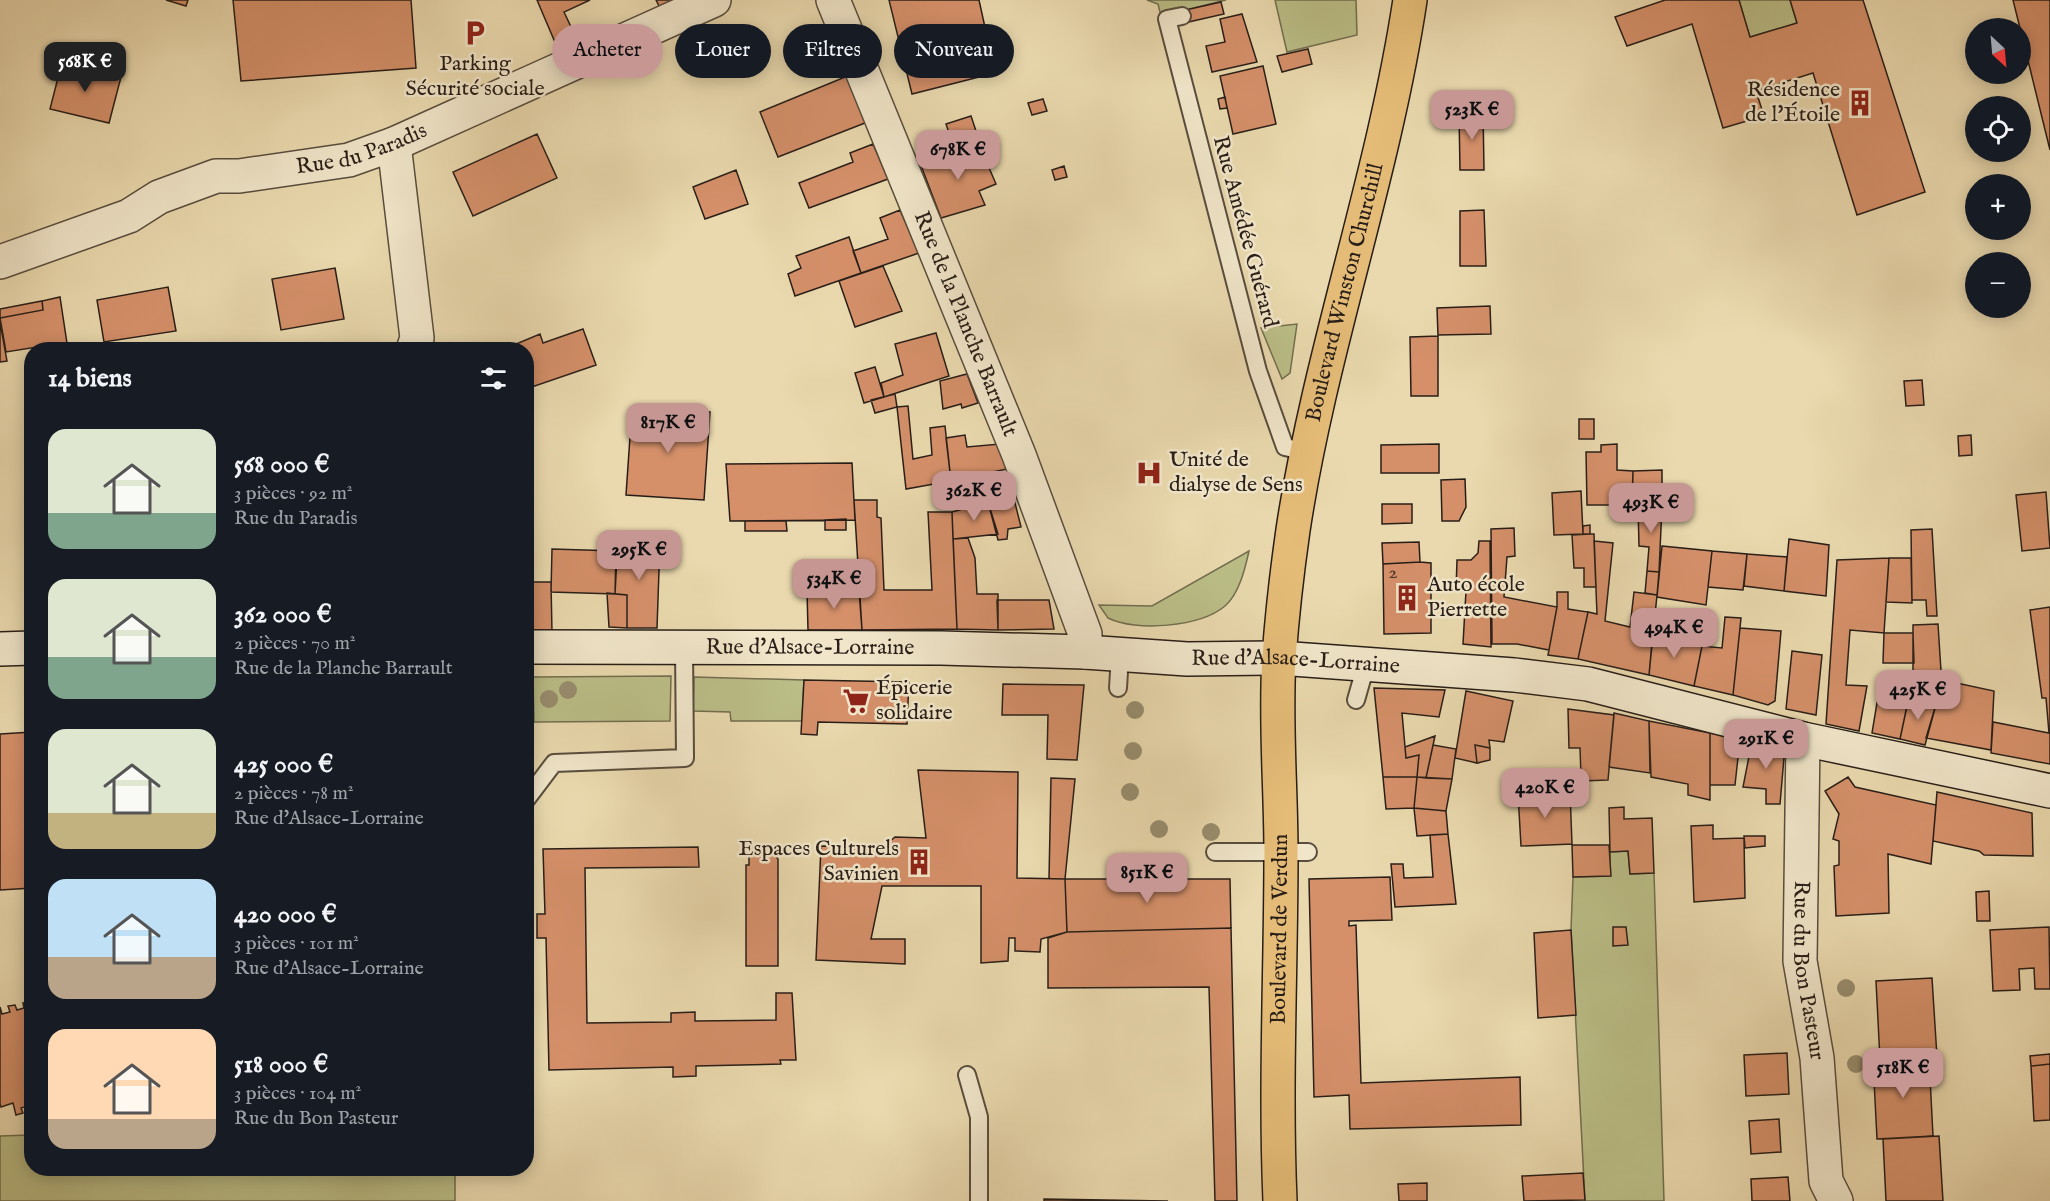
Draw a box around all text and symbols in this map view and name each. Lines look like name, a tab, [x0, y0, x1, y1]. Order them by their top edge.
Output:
parking icon: Parking Sécurité sociale	[460, 18, 490, 48]
north arrow	[1965, 18, 2031, 84]
map controls	[1965, 18, 2031, 318]
chip: Acheter	[552, 24, 663, 78]
chip: Louer	[675, 24, 771, 78]
chip: Filtres	[783, 24, 882, 78]
chip: Nouveau	[894, 24, 1014, 78]
pin: 568K €	[36, 42, 134, 93]
text: 568K €	[58, 49, 112, 74]
place label: Parking Sécurité sociale	[405, 50, 545, 103]
place label: Résidence de l'Étoile	[1745, 76, 1840, 129]
building icon: Résidence de l'Étoile	[1845, 88, 1875, 118]
pin: 523K €	[1423, 90, 1521, 141]
button: locate	[1965, 96, 2031, 162]
text: 523K €	[1445, 97, 1499, 122]
street label: Rue du Paradis	[294, 117, 432, 182]
pin: 678K €	[909, 130, 1007, 181]
street label: Rue Amédée Guérard	[1206, 133, 1284, 331]
text: 678K €	[930, 137, 986, 162]
street label: Boulevard Winston Churchill	[1300, 160, 1391, 425]
button: +	[1965, 174, 2031, 240]
street label: Rue de la Planche Barrault	[907, 207, 1024, 441]
button: −	[1965, 252, 2031, 318]
text: 14 biens	[48, 362, 132, 395]
icon: filters	[477, 362, 510, 395]
pin: 817K €	[619, 403, 717, 454]
text: 817K €	[640, 410, 696, 435]
place label: Unité de dialyse de Sens	[1169, 446, 1303, 499]
text: 568 000 €	[234, 448, 329, 481]
icon: home	[96, 453, 168, 525]
hospital icon: Unité de dialyse de Sens	[1134, 458, 1164, 488]
pin: 362K €	[925, 471, 1023, 522]
text: 362K €	[946, 478, 1002, 503]
text: 3 pièces · 92 m²	[234, 481, 353, 506]
pin: 493K €	[1602, 483, 1700, 534]
text: 493K €	[1623, 490, 1679, 515]
text: Rue du Paradis	[234, 506, 358, 531]
pin: 295K €	[590, 530, 688, 581]
text: 295K €	[611, 537, 667, 562]
pin: 534K €	[785, 559, 883, 610]
house number: 2	[1388, 560, 1398, 585]
text: 534K €	[806, 566, 862, 591]
place label: Auto école Pierrette	[1426, 571, 1525, 624]
building icon: Auto école Pierrette	[1392, 583, 1422, 613]
text: 362 000 €	[234, 598, 332, 631]
icon: home	[96, 603, 168, 675]
pin: 494K €	[1625, 608, 1723, 659]
text: 494K €	[1645, 615, 1703, 640]
text: 2 pièces · 70 m²	[234, 631, 355, 656]
street label: Rue d'Alsace-Lorraine	[706, 633, 914, 662]
street label: Rue d'Alsace-Lorraine	[1191, 644, 1401, 681]
text: Rue de la Planche Barrault	[234, 656, 453, 681]
pin: 425K €	[1869, 670, 1967, 721]
place label: Épicerie solidaire	[876, 674, 953, 727]
text: 425K €	[1890, 677, 1946, 702]
supermarket icon: Épicerie solidaire	[841, 686, 871, 716]
pin: 291K €	[1717, 719, 1815, 770]
text: 291K €	[1738, 726, 1794, 751]
text: 425 000 €	[234, 748, 333, 781]
icon: home	[96, 753, 168, 825]
pin: 420K €	[1496, 768, 1594, 819]
text: 420K €	[1515, 775, 1575, 800]
text: 2 pièces · 78 m²	[234, 781, 353, 806]
text: Rue d'Alsace-Lorraine	[234, 806, 424, 831]
street label: Boulevard de Verdun	[1265, 833, 1295, 1025]
place label: Espaces Culturels Savinien	[738, 835, 899, 888]
building icon: Espaces Culturels Savinien	[904, 847, 934, 877]
pin: 851K €	[1098, 853, 1196, 904]
text: 851K €	[1120, 860, 1174, 885]
street label: Rue du Bon Pasteur	[1786, 880, 1831, 1062]
text: 420 000 €	[234, 898, 337, 931]
icon: home	[96, 903, 168, 975]
text: 3 pièces · 101 m²	[234, 931, 359, 956]
text: Rue d'Alsace-Lorraine	[234, 956, 424, 981]
text: 518 000 €	[234, 1048, 328, 1081]
pin: 518K €	[1854, 1048, 1952, 1099]
icon: home	[96, 1053, 168, 1125]
text: 518K €	[1876, 1055, 1930, 1080]
text: 3 pièces · 104 m²	[234, 1081, 361, 1106]
text: Rue du Bon Pasteur	[234, 1106, 398, 1131]

